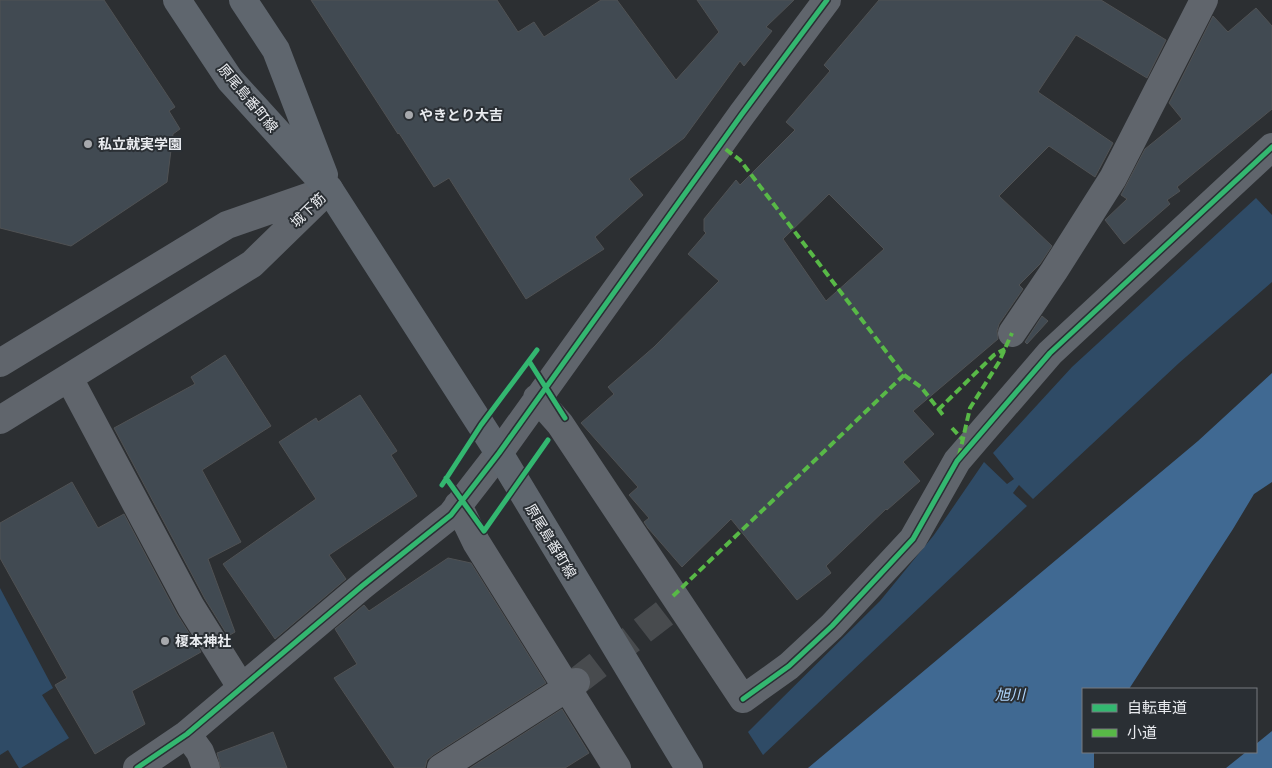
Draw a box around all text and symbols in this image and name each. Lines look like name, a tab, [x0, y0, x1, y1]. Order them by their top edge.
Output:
street label: 原尾島番町線	[215, 60, 282, 135]
place label: やきとり大吉	[419, 106, 503, 123]
marker: やきとり大吉	[403, 109, 415, 121]
place label: 私立就実学園	[98, 135, 182, 152]
marker: 私立就実学園	[82, 138, 94, 150]
street label: 城下筋	[287, 189, 329, 230]
street label: 原尾島番町線	[523, 500, 580, 581]
place label: 榎本神社	[175, 632, 231, 649]
marker: 榎本神社	[159, 635, 171, 647]
water label: 旭川	[995, 685, 1027, 703]
legend	[1082, 688, 1257, 753]
text: 自転車道	[1127, 698, 1187, 716]
text: 小道	[1127, 723, 1157, 741]

